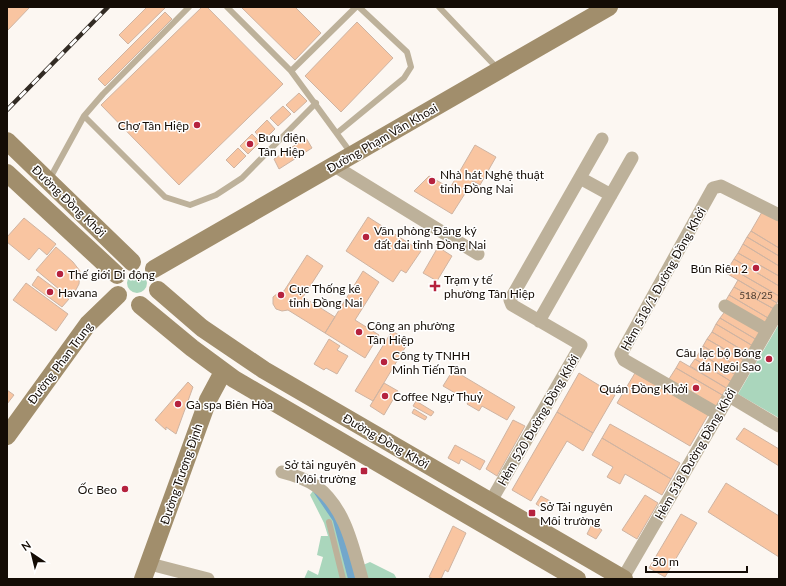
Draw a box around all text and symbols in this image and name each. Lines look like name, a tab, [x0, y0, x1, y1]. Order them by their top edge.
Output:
street label: Đường Phạm Văn Khoai	[324, 100, 440, 176]
place label: Chợ Tân Hiệp	[118, 118, 189, 133]
marker: Chợ Tân Hiệp	[192, 120, 202, 130]
place label: Bưu điện Tân Hiệp	[258, 130, 306, 159]
marker: Bưu điện Tân Hiệp	[245, 139, 255, 149]
street label: Đường Đồng Khởi	[29, 162, 109, 240]
place label: Nhà hát Nghệ thuật tỉnh Đồng Nai	[440, 167, 545, 196]
marker: Nhà hát Nghệ thuật tỉnh Đồng Nai	[427, 176, 437, 186]
street label: Hẻm 518/1 Đường Đồng Khởi	[617, 205, 709, 353]
place label: Văn phòng Đăng ký đất đai tỉnh Đồng Nai	[374, 223, 486, 252]
marker: Văn phòng Đăng ký đất đai tỉnh Đồng Nai	[361, 232, 371, 242]
place label: Bún Riêu 2	[691, 261, 748, 276]
marker: Bún Riêu 2	[751, 263, 761, 273]
place label: Thế giới Di động	[68, 267, 155, 282]
marker: Thế giới Di động	[55, 269, 65, 279]
place label: Trạm y tế phường Tân Hiệp	[444, 272, 535, 301]
marker: Trạm y tế phường Tân Hiệp	[429, 280, 441, 292]
place label: Cục Thống kê tỉnh Đồng Nai	[289, 281, 363, 310]
place label: Havana	[58, 285, 98, 300]
marker: Havana	[45, 287, 55, 297]
house number: 518/25	[739, 289, 773, 301]
marker: Cục Thống kê tỉnh Đồng Nai	[276, 290, 286, 300]
place label: Công an phường Tân Hiệp	[367, 318, 455, 347]
street label: Đường Phan Trung	[24, 319, 96, 407]
marker: Công an phường Tân Hiệp	[354, 327, 364, 337]
place label: Câu lạc bộ Bóng đá Ngôi Sao	[676, 345, 761, 374]
place label: Công ty TNHH Minh Tiến Tân	[392, 348, 470, 377]
street label: Hẻm 520 Đường Đồng Khởi	[494, 352, 582, 488]
marker: Câu lạc bộ Bóng đá Ngôi Sao	[764, 354, 774, 364]
marker: Công ty TNHH Minh Tiến Tân	[379, 357, 389, 367]
place label: Quán Đồng Khởi	[599, 381, 688, 396]
marker: Quán Đồng Khởi	[691, 383, 701, 393]
street label: Hẻm 518 Đường Đồng Khởi	[651, 386, 739, 522]
place label: Coffee Ngự Thuỷ	[393, 389, 484, 404]
marker: Coffee Ngự Thuỷ	[380, 391, 390, 401]
place label: Gà spa Biên Hòa	[186, 397, 273, 412]
marker: Gà spa Biên Hòa	[173, 399, 183, 409]
street label: Đường Đồng Khởi	[340, 410, 432, 472]
street label: Đường Trương Định	[157, 421, 205, 527]
place label: Sở tài nguyên Môi trường	[285, 457, 356, 486]
marker: Sở tài nguyên Môi trường	[359, 466, 369, 476]
place label: Ốc Beo	[78, 482, 117, 497]
marker: Ốc Beo	[120, 484, 130, 494]
place label: Sở Tài nguyên Môi trường	[540, 499, 613, 528]
marker: Sở Tài nguyên Môi trường	[527, 508, 537, 518]
north arrow	[12, 534, 52, 574]
text: N	[19, 538, 33, 553]
scale bar	[646, 548, 747, 574]
text: 50 m	[652, 554, 679, 569]

